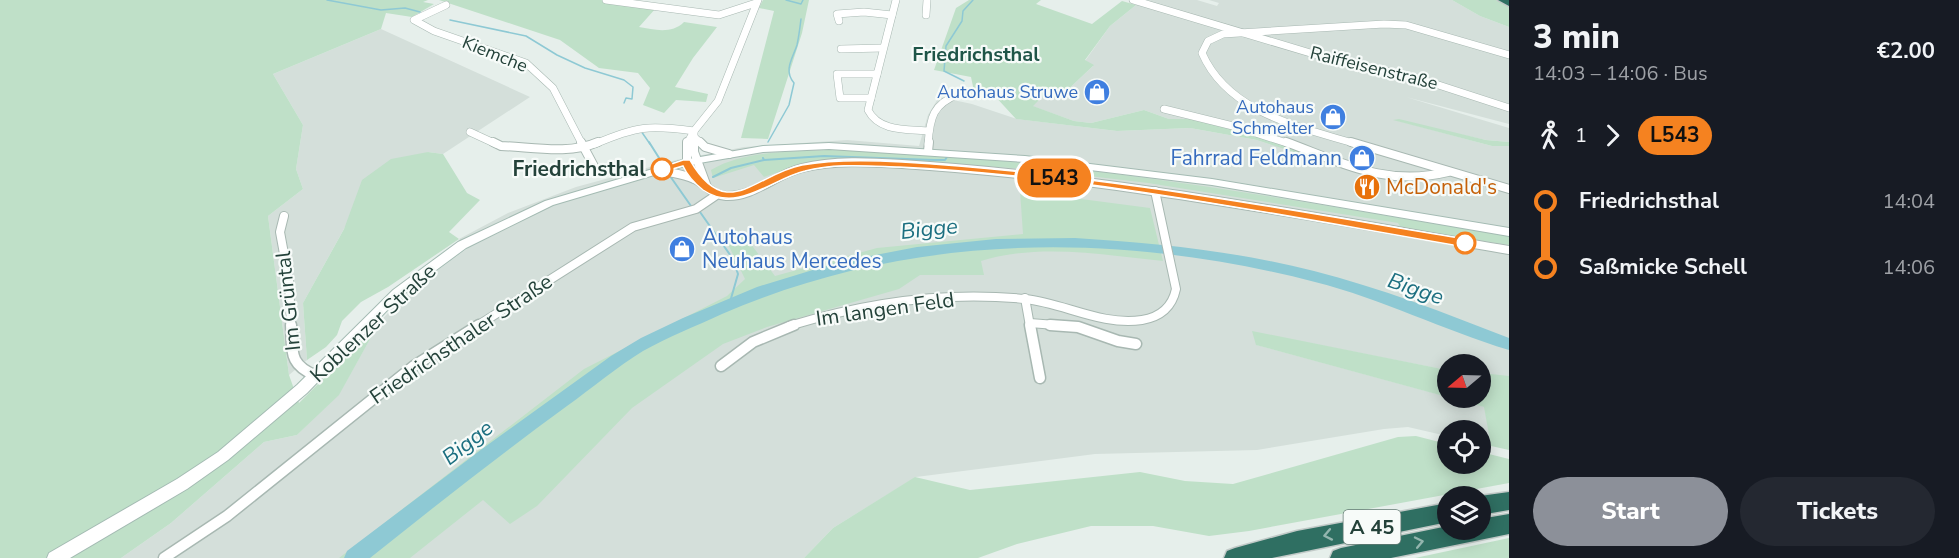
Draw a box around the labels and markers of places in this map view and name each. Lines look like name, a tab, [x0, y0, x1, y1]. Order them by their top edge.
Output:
shop icon: Autohaus Struwe	[1082, 77, 1112, 107]
place label: Autohaus Struwe	[937, 80, 1078, 104]
place label: Autohaus Schmelter	[1232, 95, 1315, 140]
shop icon: Autohaus Schmelter	[1318, 102, 1348, 132]
shop icon: Fahrrad Feldmann	[1347, 143, 1377, 173]
place label: Fahrrad Feldmann	[1171, 144, 1342, 172]
place label: Friedrichsthal	[512, 155, 646, 183]
marker: Friedrichsthal	[651, 158, 673, 180]
restaurant icon: McDonald's	[1352, 172, 1382, 202]
place label: McDonald's	[1386, 173, 1497, 201]
place label: Autohaus Neuhaus Mercedes	[702, 223, 882, 275]
unlabelled marker	[1454, 232, 1476, 254]
shop icon: Autohaus Neuhaus Mercedes	[667, 234, 697, 264]

